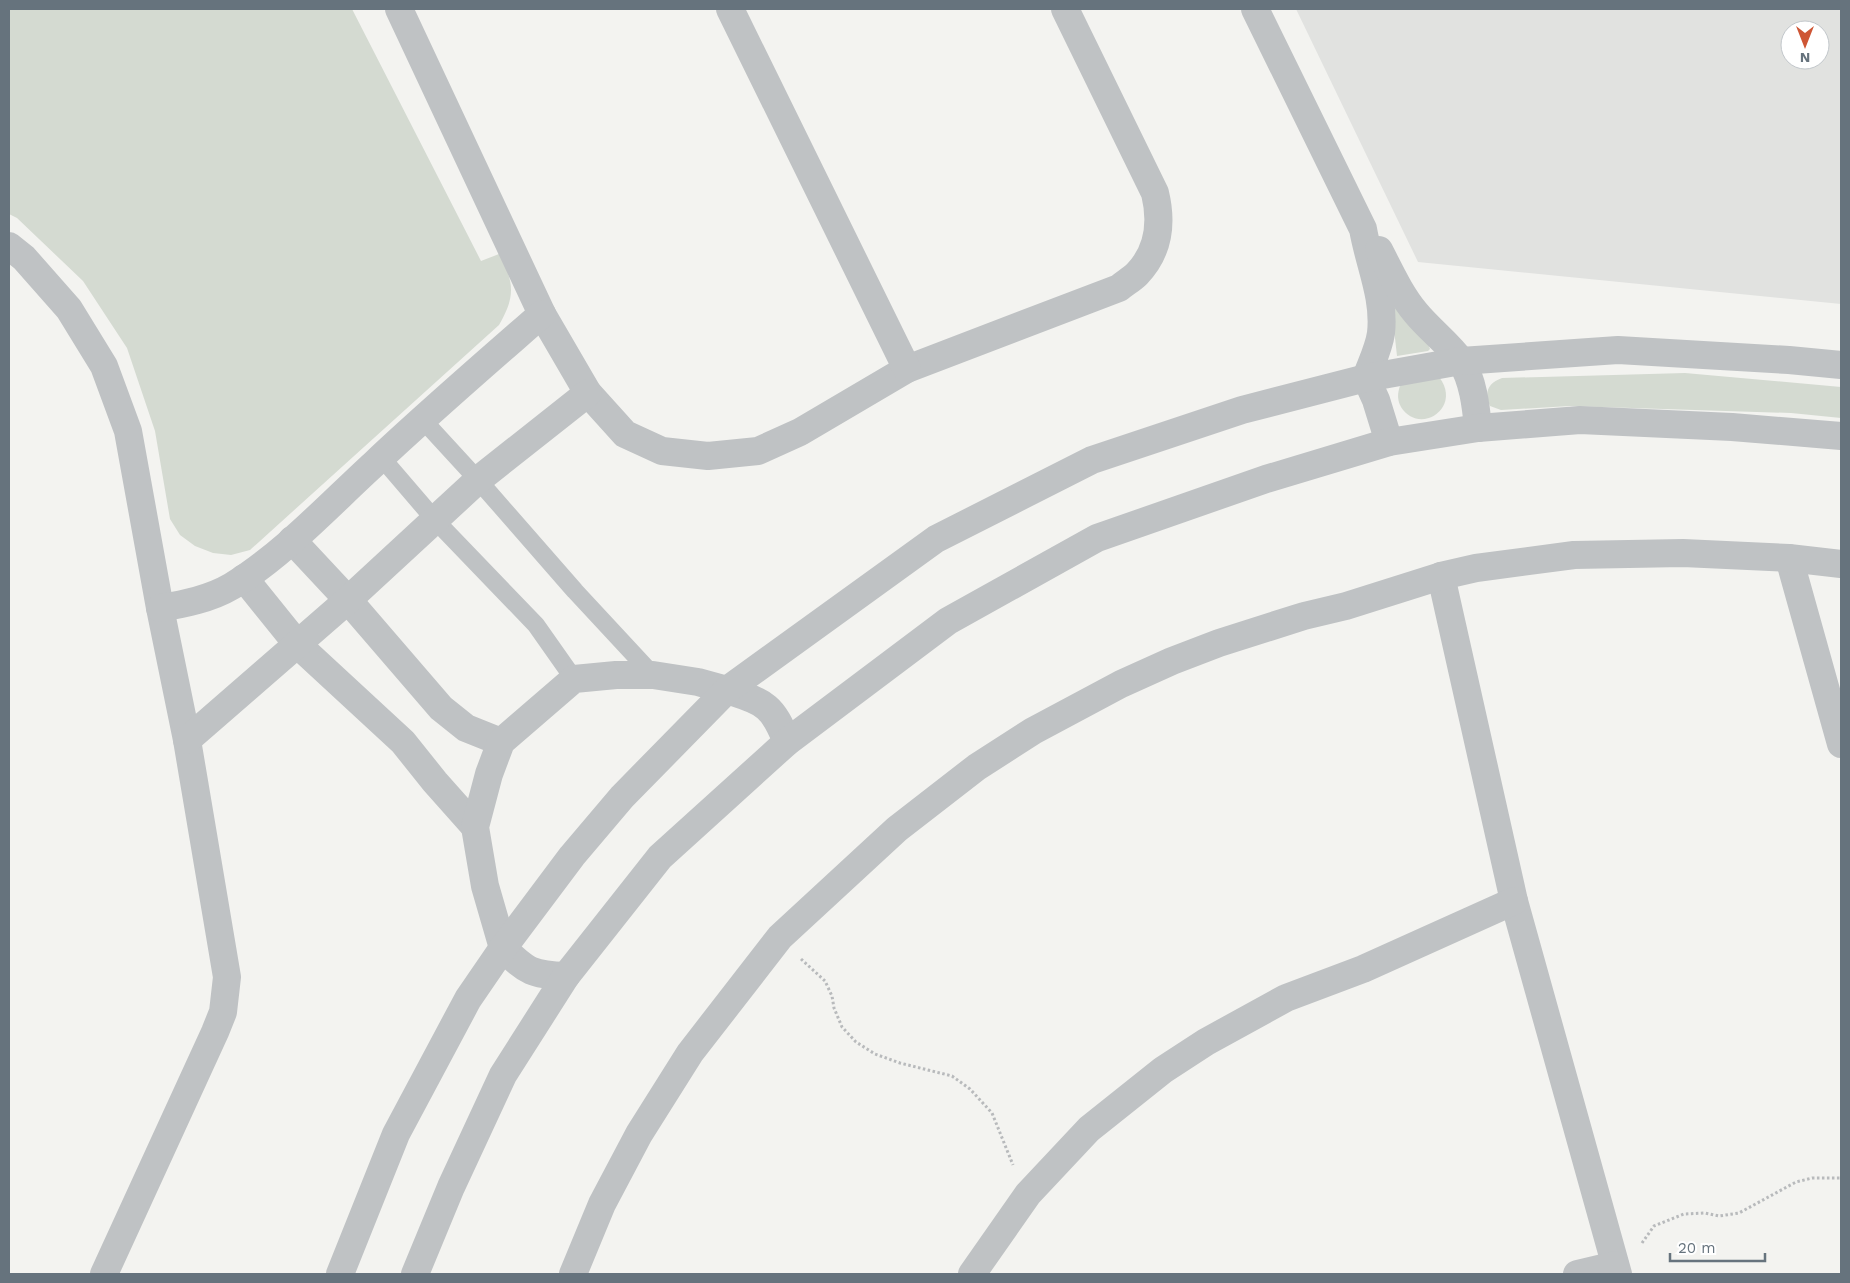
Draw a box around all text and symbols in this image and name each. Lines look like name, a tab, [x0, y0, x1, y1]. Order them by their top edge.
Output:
north arrow	[1780, 20, 1830, 70]
text: N	[1800, 50, 1810, 66]
scale bar	[1670, 1230, 1765, 1262]
text: 20 m	[1678, 1239, 1716, 1257]

